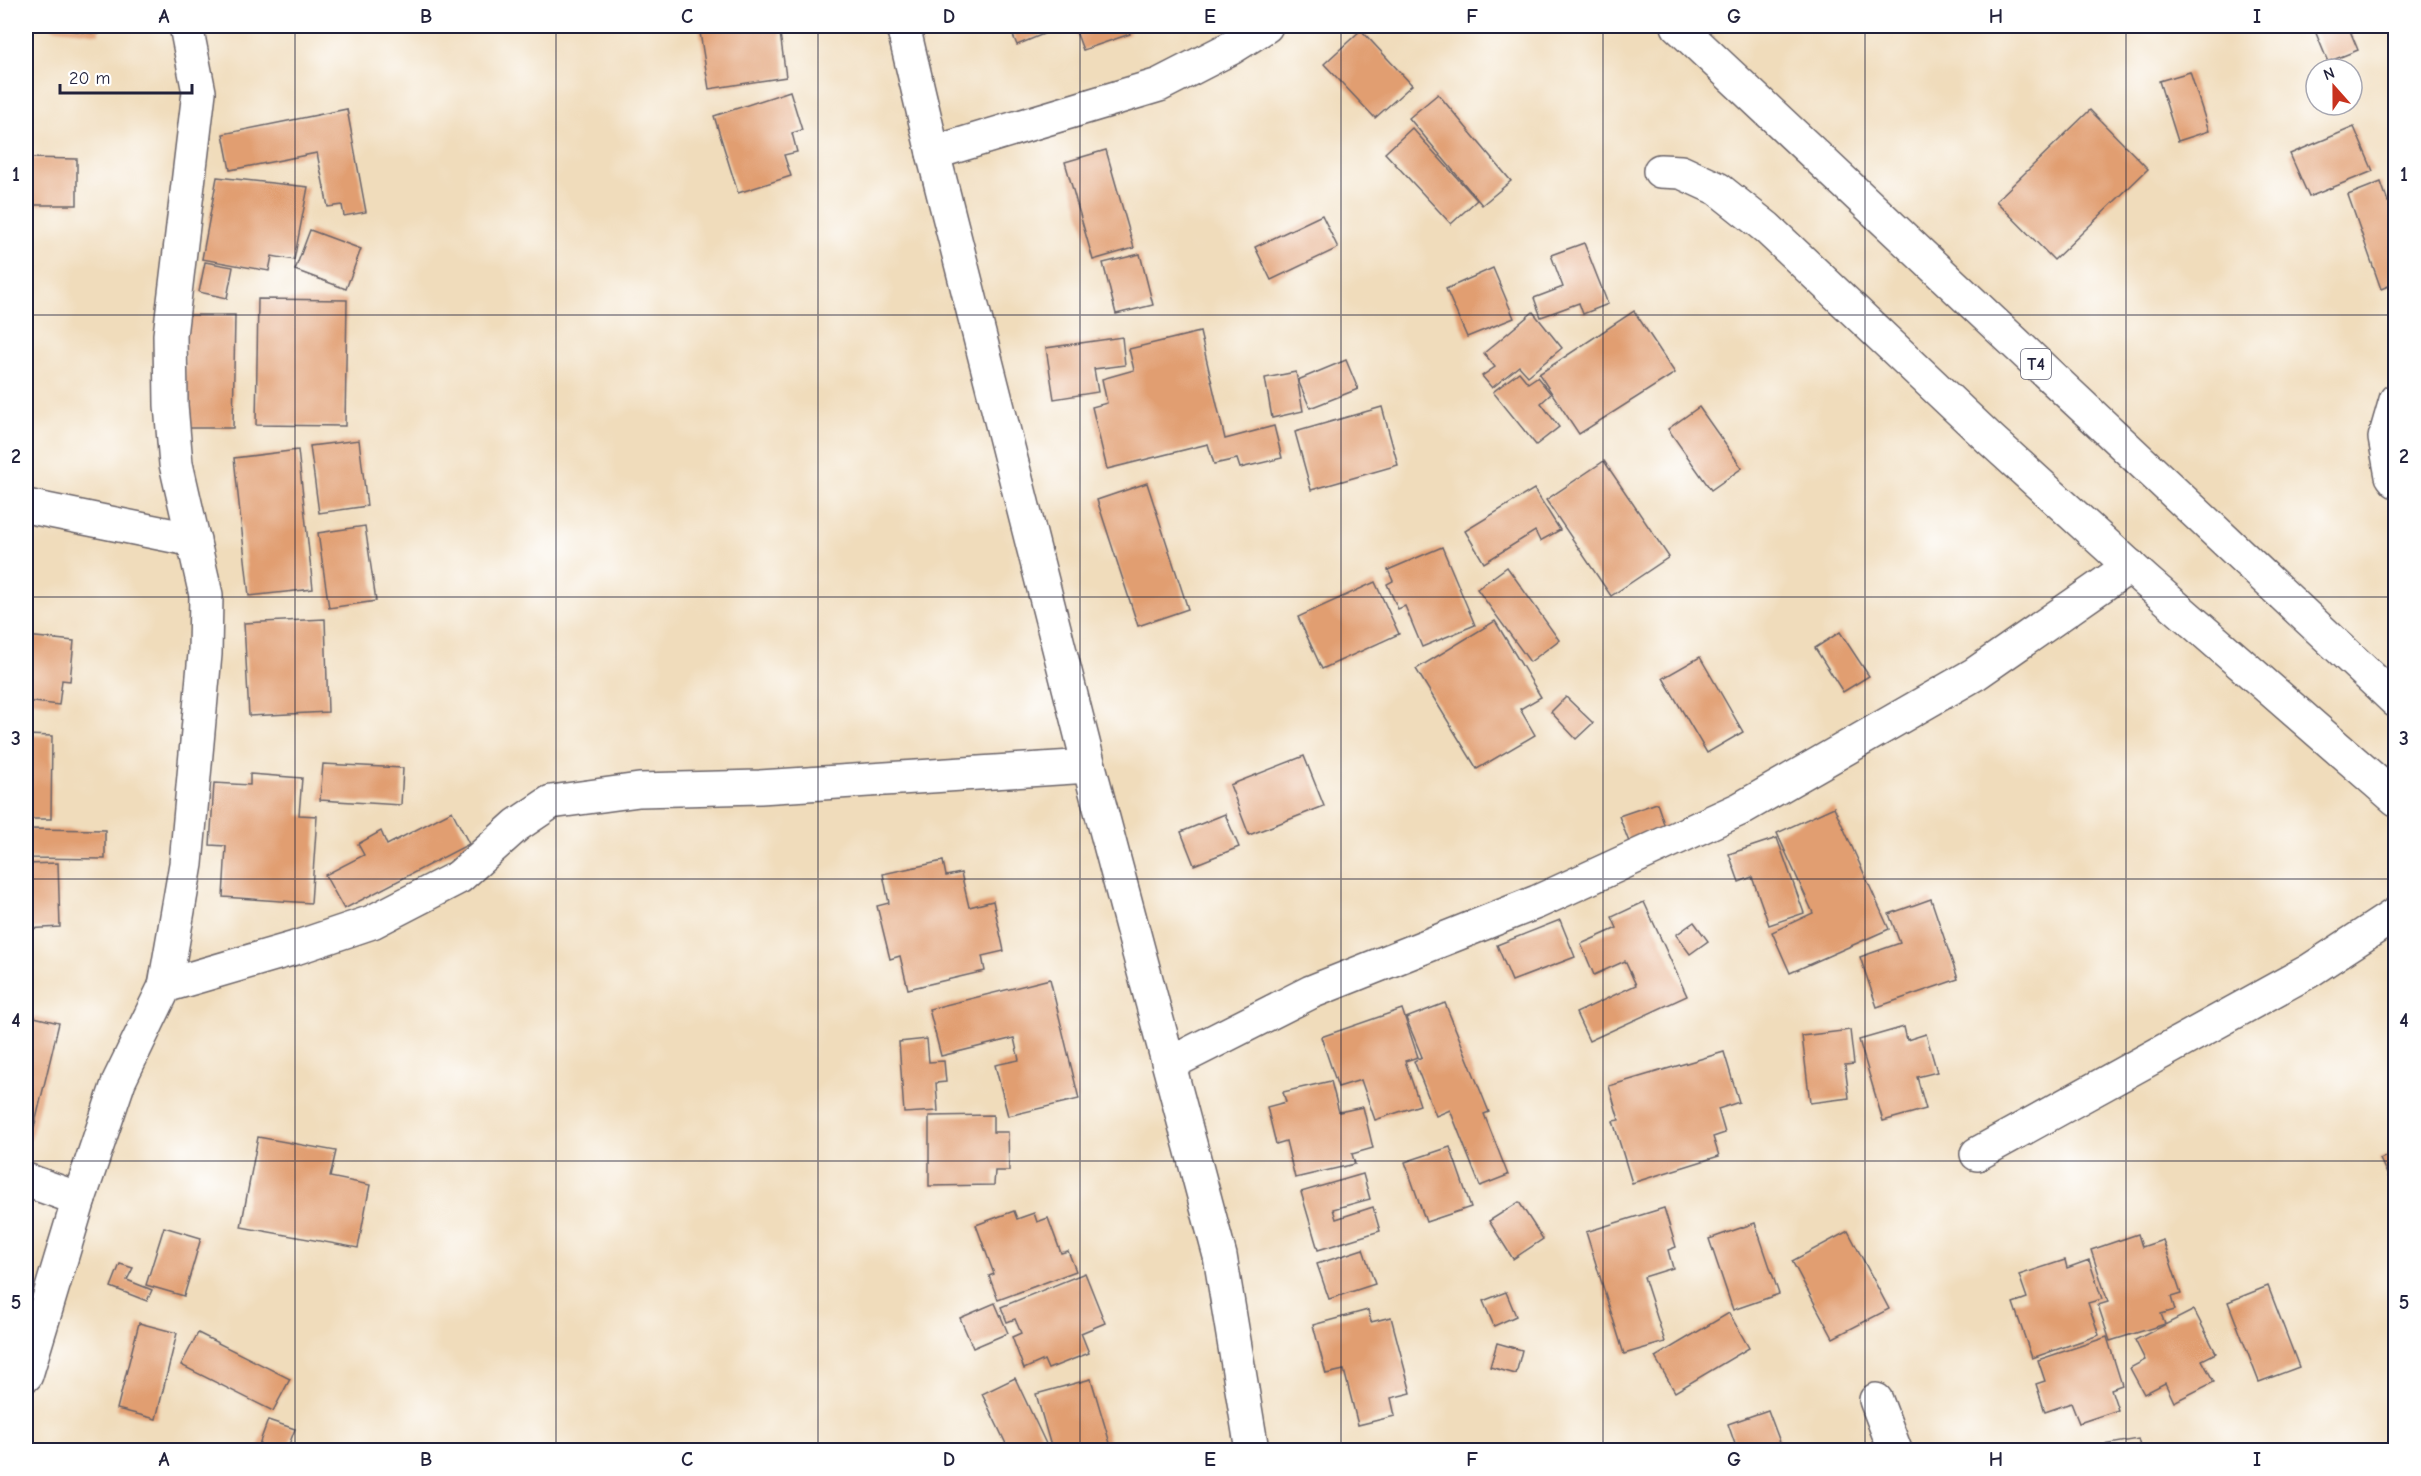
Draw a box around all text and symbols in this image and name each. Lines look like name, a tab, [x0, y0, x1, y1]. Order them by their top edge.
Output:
text: A	[158, 5, 170, 28]
text: B	[420, 5, 432, 28]
text: C	[681, 5, 693, 28]
text: D	[943, 5, 955, 28]
text: E	[1204, 5, 1216, 28]
text: F	[1466, 5, 1478, 28]
text: G	[1727, 5, 1741, 28]
text: H	[1989, 5, 2003, 28]
text: I	[2253, 5, 2261, 28]
scale bar	[60, 57, 192, 95]
north arrow	[2304, 57, 2364, 117]
text: N	[2321, 64, 2337, 84]
text: 20 m	[69, 68, 110, 89]
text: 1	[12, 163, 20, 186]
text: 1	[2400, 163, 2408, 186]
road number: T4	[2021, 349, 2051, 379]
text: 2	[11, 445, 21, 468]
text: 2	[2399, 445, 2409, 468]
text: 3	[11, 727, 21, 750]
text: 3	[2399, 727, 2409, 750]
text: 4	[11, 1009, 21, 1032]
text: 4	[2399, 1009, 2409, 1032]
text: 5	[11, 1291, 21, 1314]
text: 5	[2399, 1291, 2409, 1314]
text: A	[158, 1448, 170, 1471]
text: B	[420, 1448, 432, 1471]
text: C	[681, 1448, 693, 1471]
text: D	[943, 1448, 955, 1471]
text: E	[1204, 1448, 1216, 1471]
text: F	[1466, 1448, 1478, 1471]
text: G	[1727, 1448, 1741, 1471]
text: H	[1989, 1448, 2003, 1471]
text: I	[2253, 1448, 2261, 1471]

